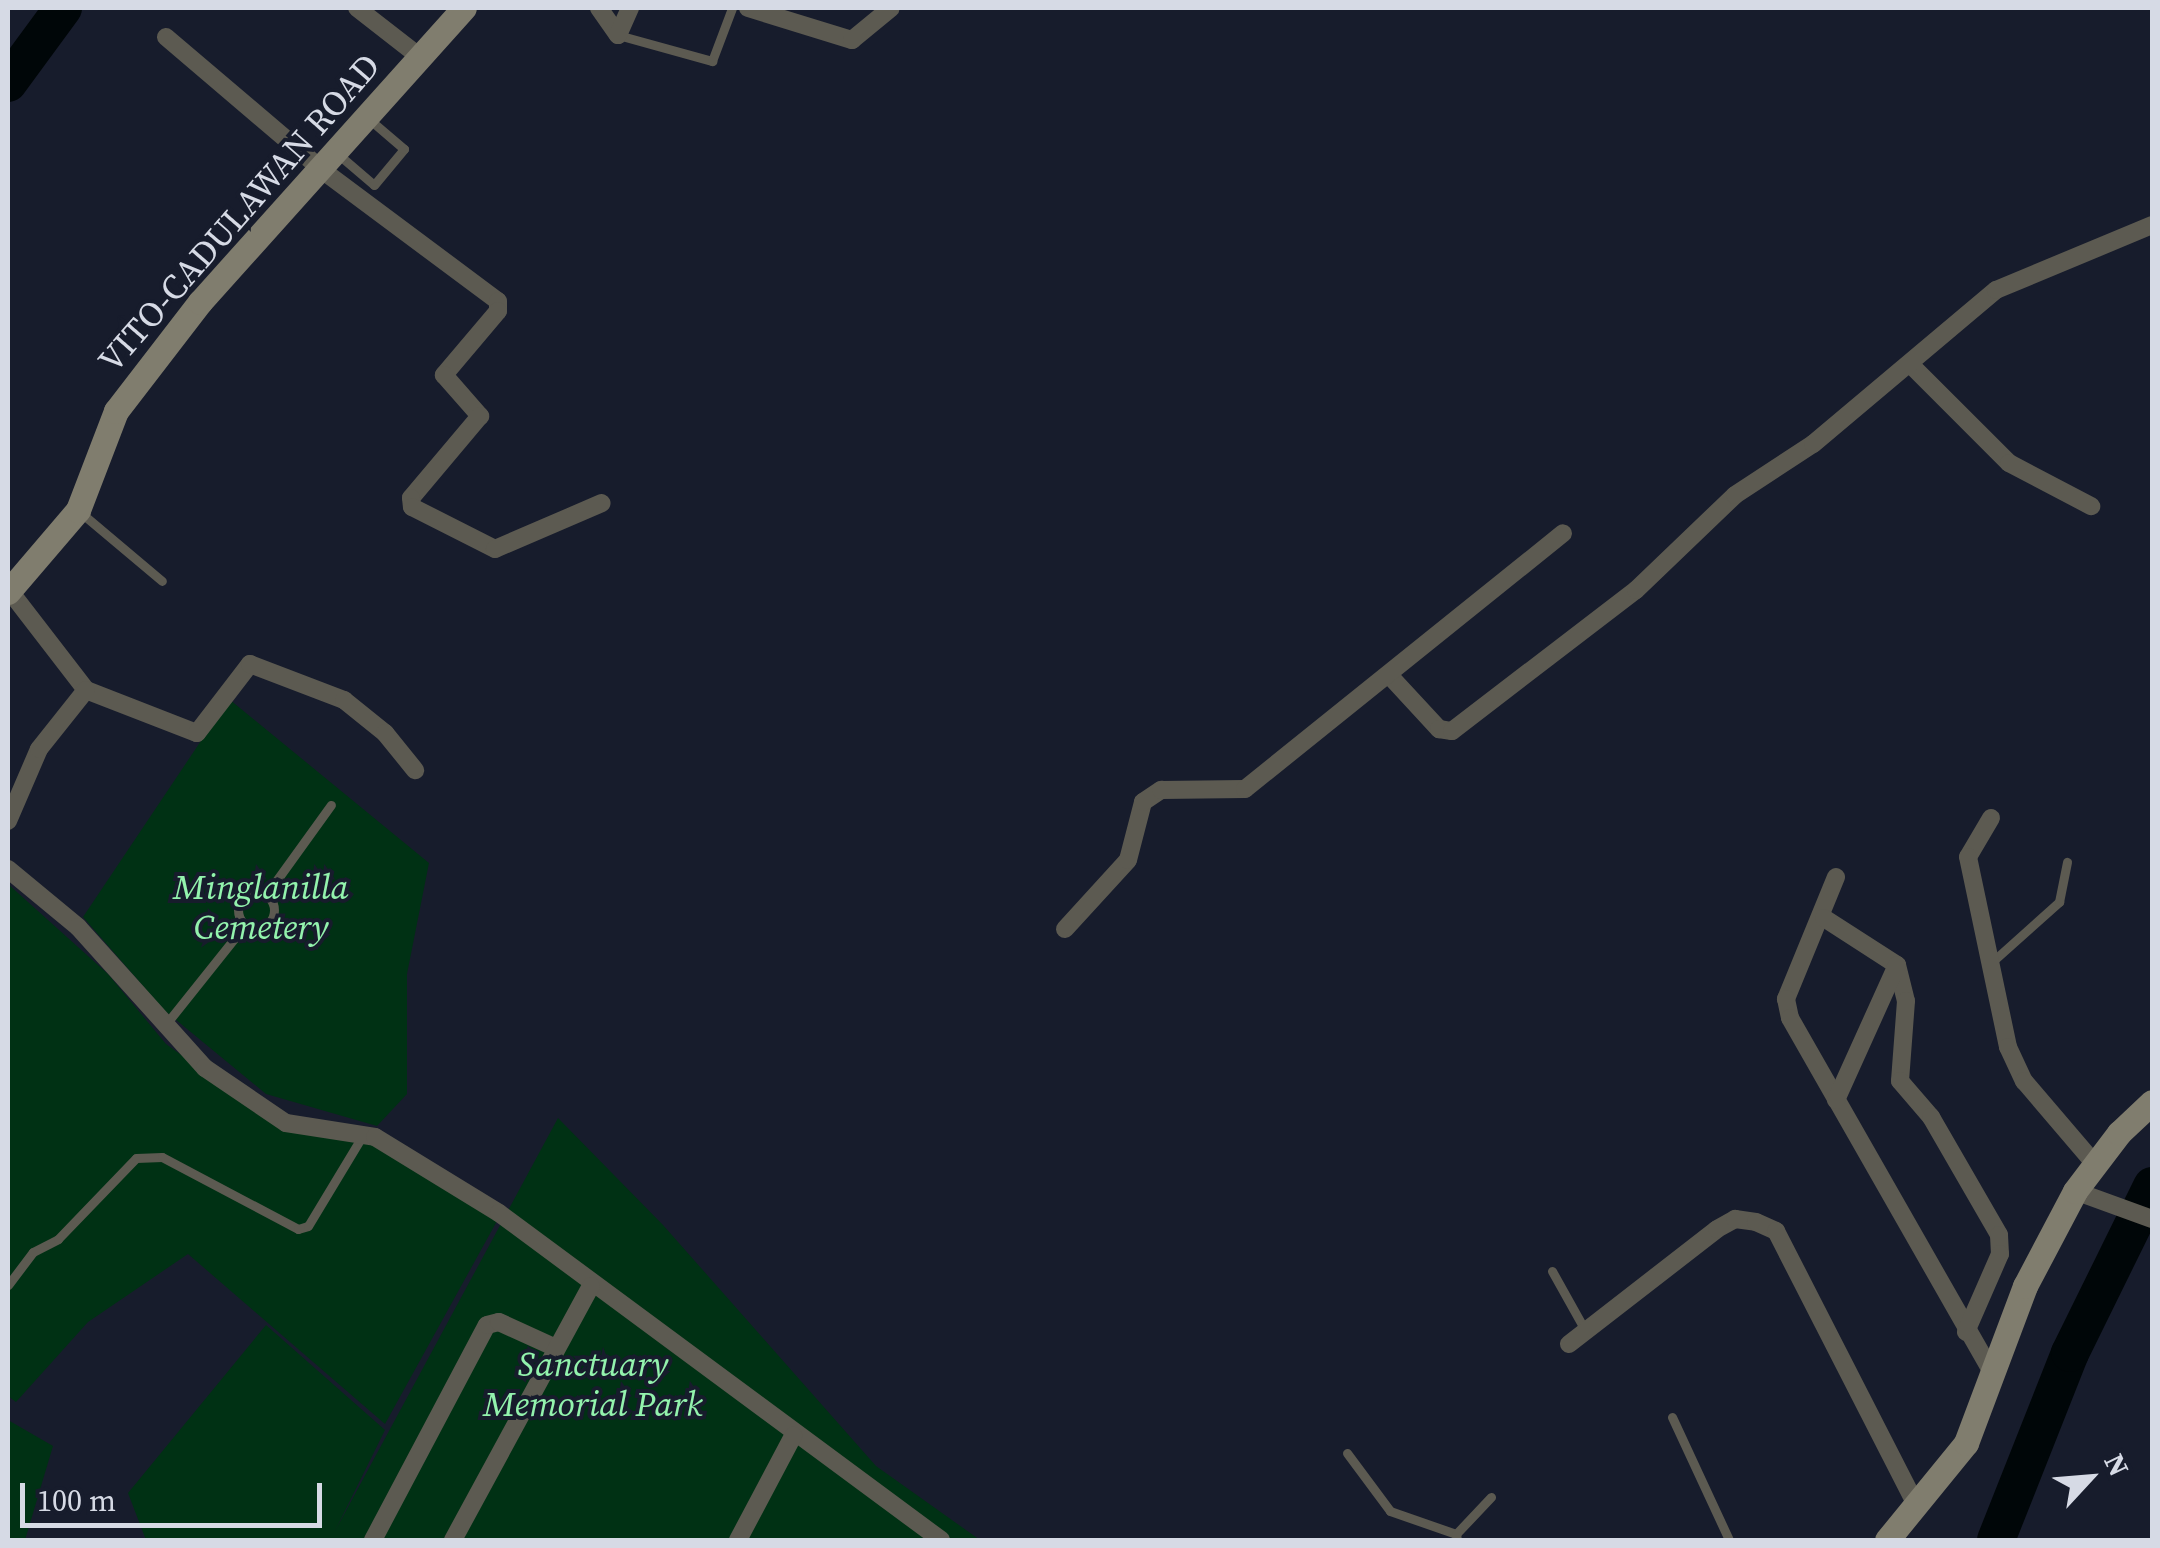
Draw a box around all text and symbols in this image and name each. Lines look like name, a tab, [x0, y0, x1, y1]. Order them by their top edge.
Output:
street label: VITO-CADULAWAN ROAD	[89, 45, 389, 381]
park label: Minglanilla Cemetery	[173, 866, 349, 948]
park label: Sanctuary Memorial Park	[483, 1343, 703, 1425]
north arrow	[2040, 1428, 2140, 1528]
text: N	[2095, 1447, 2139, 1482]
scale bar	[25, 1463, 328, 1525]
text: 100 m	[37, 1480, 116, 1521]

